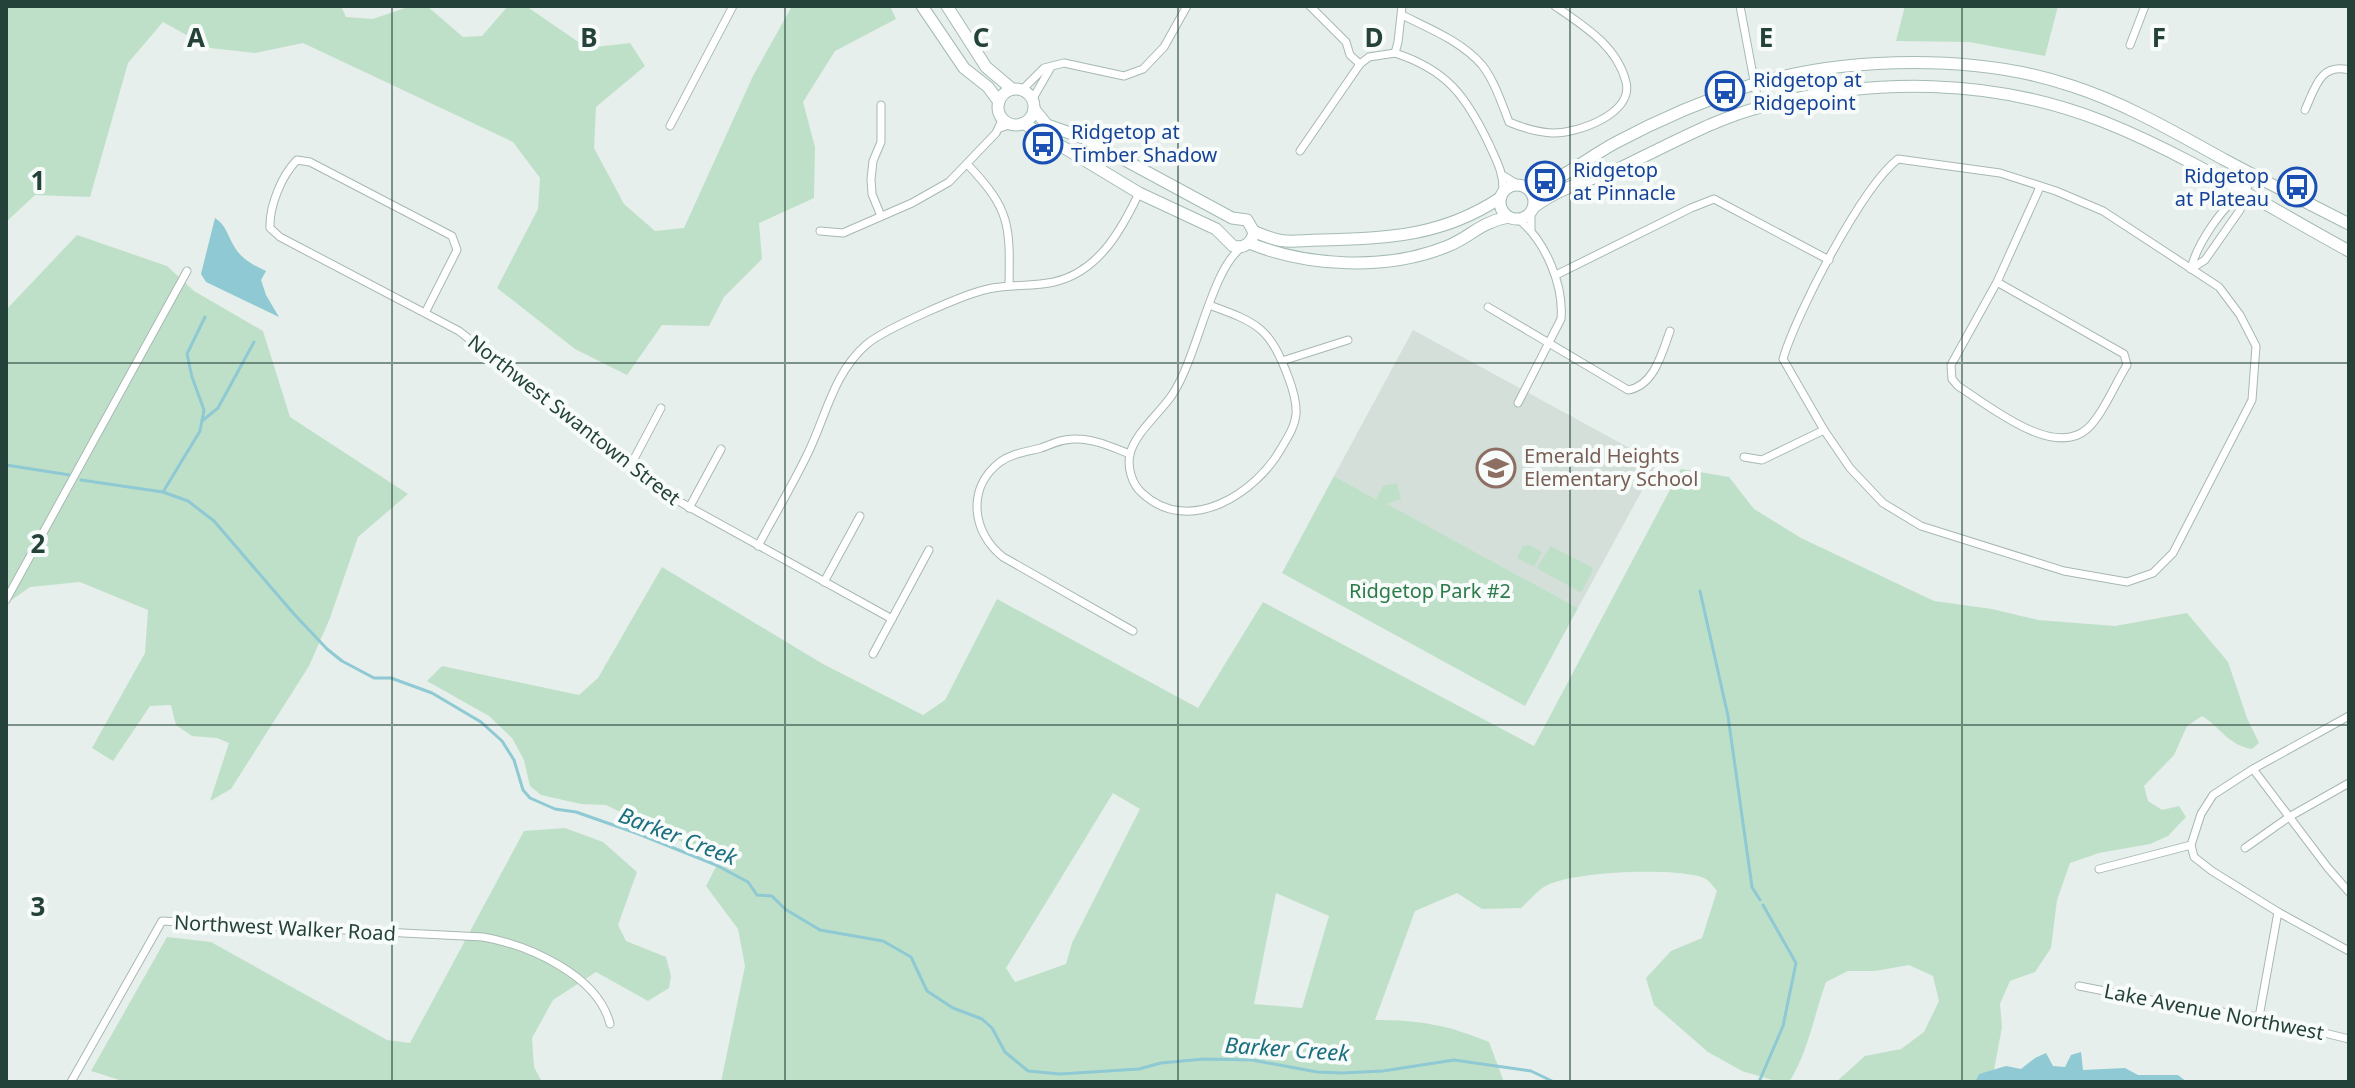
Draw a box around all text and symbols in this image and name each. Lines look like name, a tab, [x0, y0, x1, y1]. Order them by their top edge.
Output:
text: A	[187, 19, 205, 55]
text: B	[580, 19, 598, 55]
text: C	[973, 19, 989, 55]
text: D	[1364, 19, 1384, 55]
text: E	[1759, 19, 1773, 55]
text: F	[2152, 19, 2166, 55]
place label: Ridgetop at Ridgepoint	[1753, 66, 1862, 116]
bus stop icon: Ridgetop at Ridgepoint	[1704, 70, 1746, 112]
place label: Ridgetop at Timber Shadow	[1071, 118, 1218, 168]
bus stop icon: Ridgetop at Timber Shadow	[1022, 123, 1064, 165]
place label: Ridgetop at Pinnacle	[1573, 156, 1676, 206]
bus stop icon: Ridgetop at Pinnacle	[1524, 160, 1566, 202]
text: 1	[31, 162, 45, 198]
place label: Ridgetop at Plateau	[2175, 162, 2269, 212]
bus stop icon: Ridgetop at Plateau	[2276, 166, 2318, 208]
street label: Northwest Swantown Street	[463, 328, 686, 511]
place label: Emerald Heights Elementary School	[1524, 442, 1698, 492]
school or university icon: Emerald Heights Elementary School	[1475, 447, 1517, 489]
text: 2	[31, 525, 46, 561]
park label: Ridgetop Park #2	[1349, 577, 1511, 604]
water label: Barker Creek	[615, 799, 743, 872]
text: 3	[31, 888, 45, 924]
street label: Northwest Walker Road	[173, 908, 397, 947]
street label: Lake Avenue Northwest	[2102, 977, 2326, 1046]
water label: Barker Creek	[1224, 1029, 1351, 1067]

